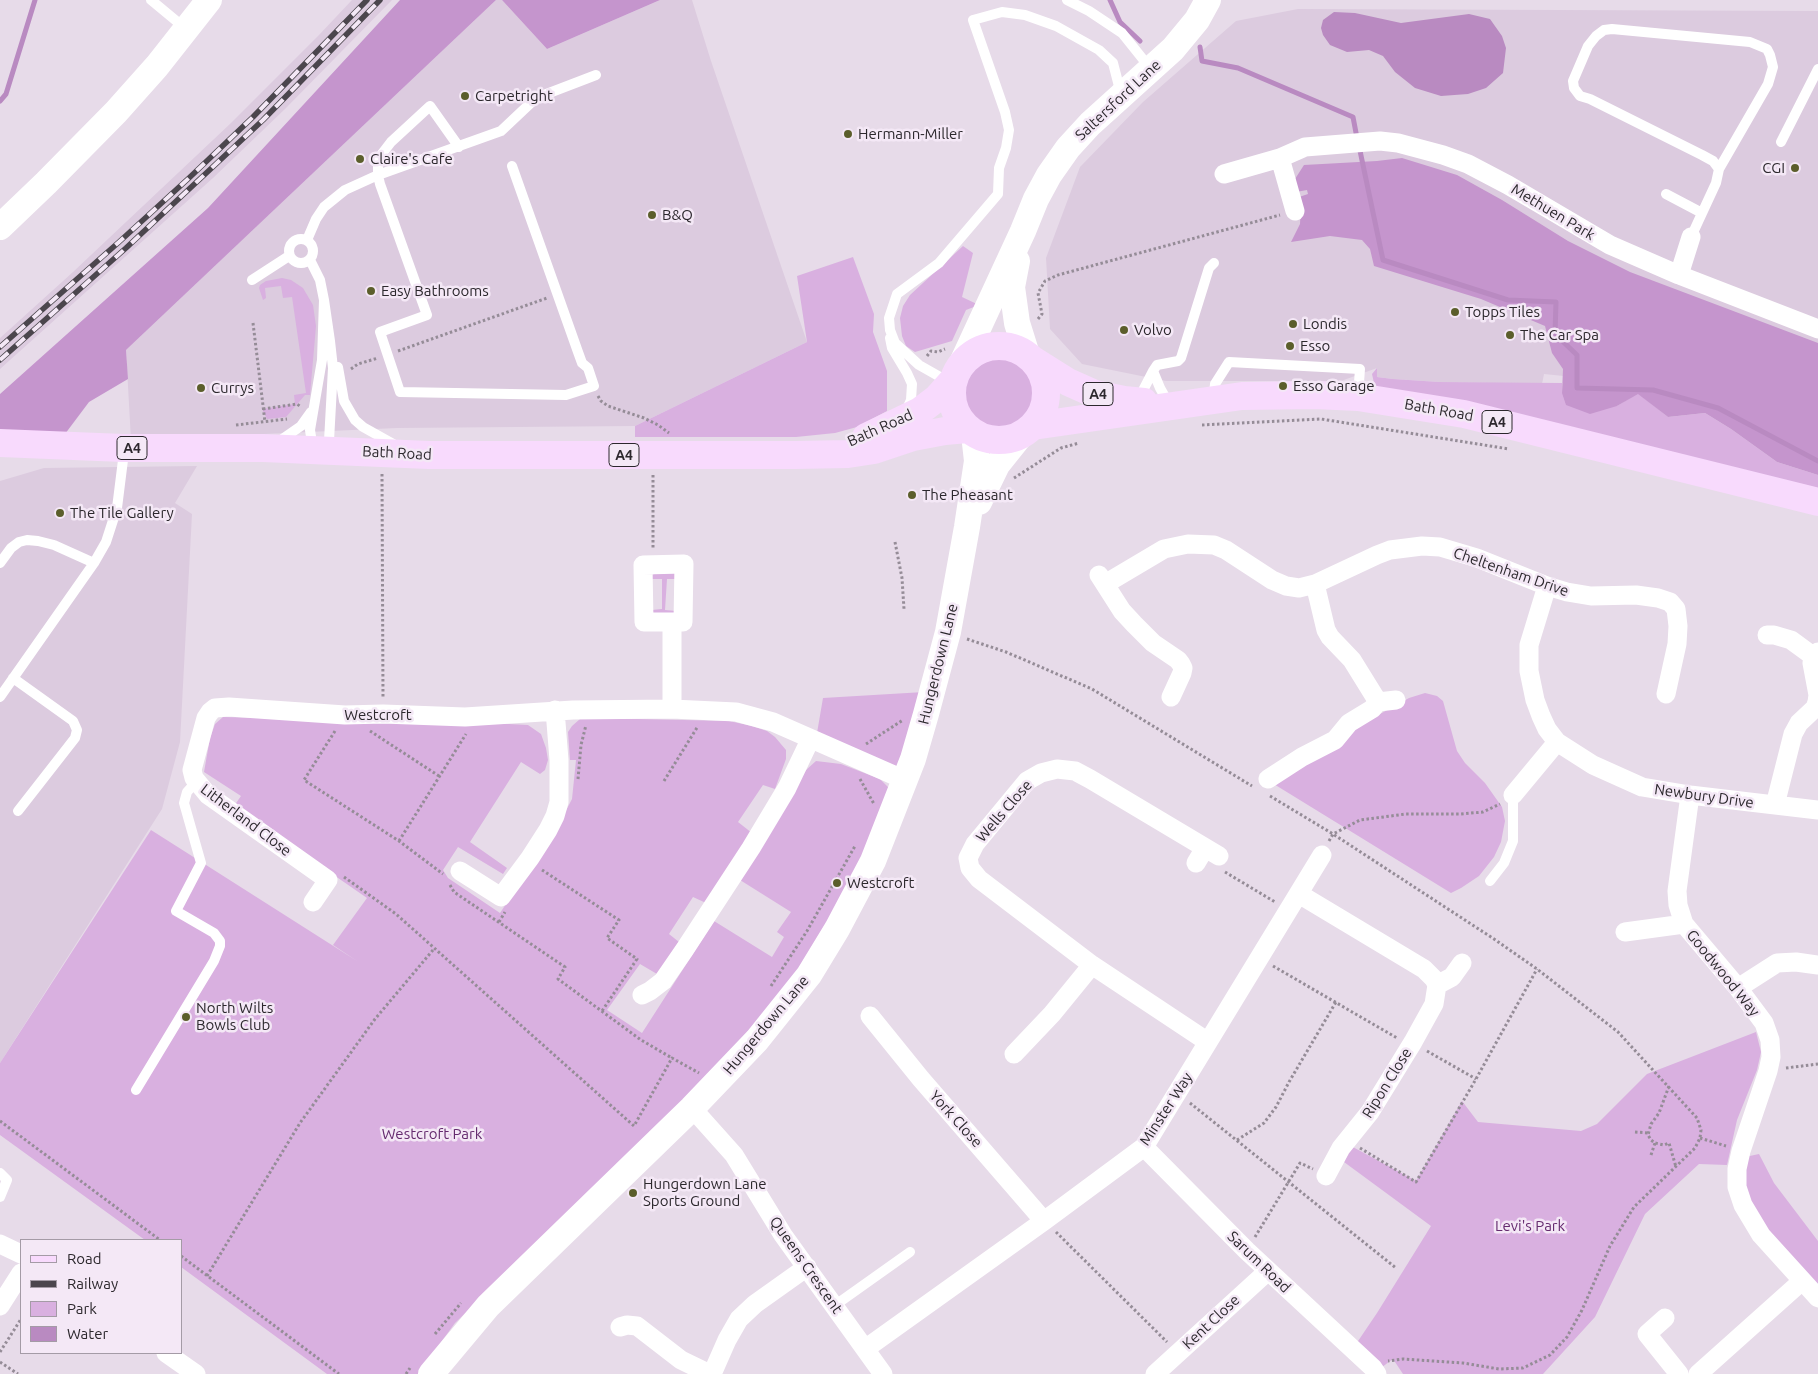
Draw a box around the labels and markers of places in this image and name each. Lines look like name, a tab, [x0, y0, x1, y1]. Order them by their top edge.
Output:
place label: Carpetright	[475, 87, 553, 105]
marker: Carpetright	[459, 90, 471, 102]
place label: Hermann-Miller	[858, 125, 963, 143]
marker: Hermann-Miller	[842, 128, 854, 140]
place label: Claire's Cafe	[370, 150, 453, 168]
marker: Claire's Cafe	[354, 153, 366, 165]
place label: CGI	[1762, 159, 1785, 177]
marker: CGI	[1789, 162, 1801, 174]
place label: B&Q	[662, 206, 693, 224]
marker: B&Q	[646, 209, 658, 221]
place label: Easy Bathrooms	[381, 282, 489, 300]
marker: Easy Bathrooms	[365, 285, 377, 297]
place label: Topps Tiles	[1465, 303, 1540, 321]
marker: Topps Tiles	[1449, 306, 1461, 318]
place label: Londis	[1303, 315, 1347, 333]
marker: Londis	[1287, 318, 1299, 330]
place label: Volvo	[1134, 321, 1172, 339]
marker: Volvo	[1118, 324, 1130, 336]
place label: The Car Spa	[1520, 326, 1599, 344]
marker: The Car Spa	[1504, 329, 1516, 341]
place label: Esso	[1300, 337, 1330, 355]
marker: Esso	[1284, 340, 1296, 352]
place label: Esso Garage	[1293, 377, 1375, 395]
place label: Currys	[211, 379, 254, 397]
marker: Esso Garage	[1277, 380, 1289, 392]
marker: Currys	[195, 382, 207, 394]
place label: The Pheasant	[922, 486, 1013, 504]
marker: The Pheasant	[906, 489, 918, 501]
place label: The Tile Gallery	[70, 504, 174, 522]
marker: The Tile Gallery	[54, 507, 66, 519]
place label: Westcroft	[847, 874, 914, 892]
marker: Westcroft	[831, 877, 843, 889]
place label: North Wilts Bowls Club	[196, 999, 273, 1034]
marker: North Wilts Bowls Club	[180, 1011, 192, 1023]
place label: Hungerdown Lane Sports Ground	[643, 1175, 767, 1210]
marker: Hungerdown Lane Sports Ground	[627, 1187, 639, 1199]

